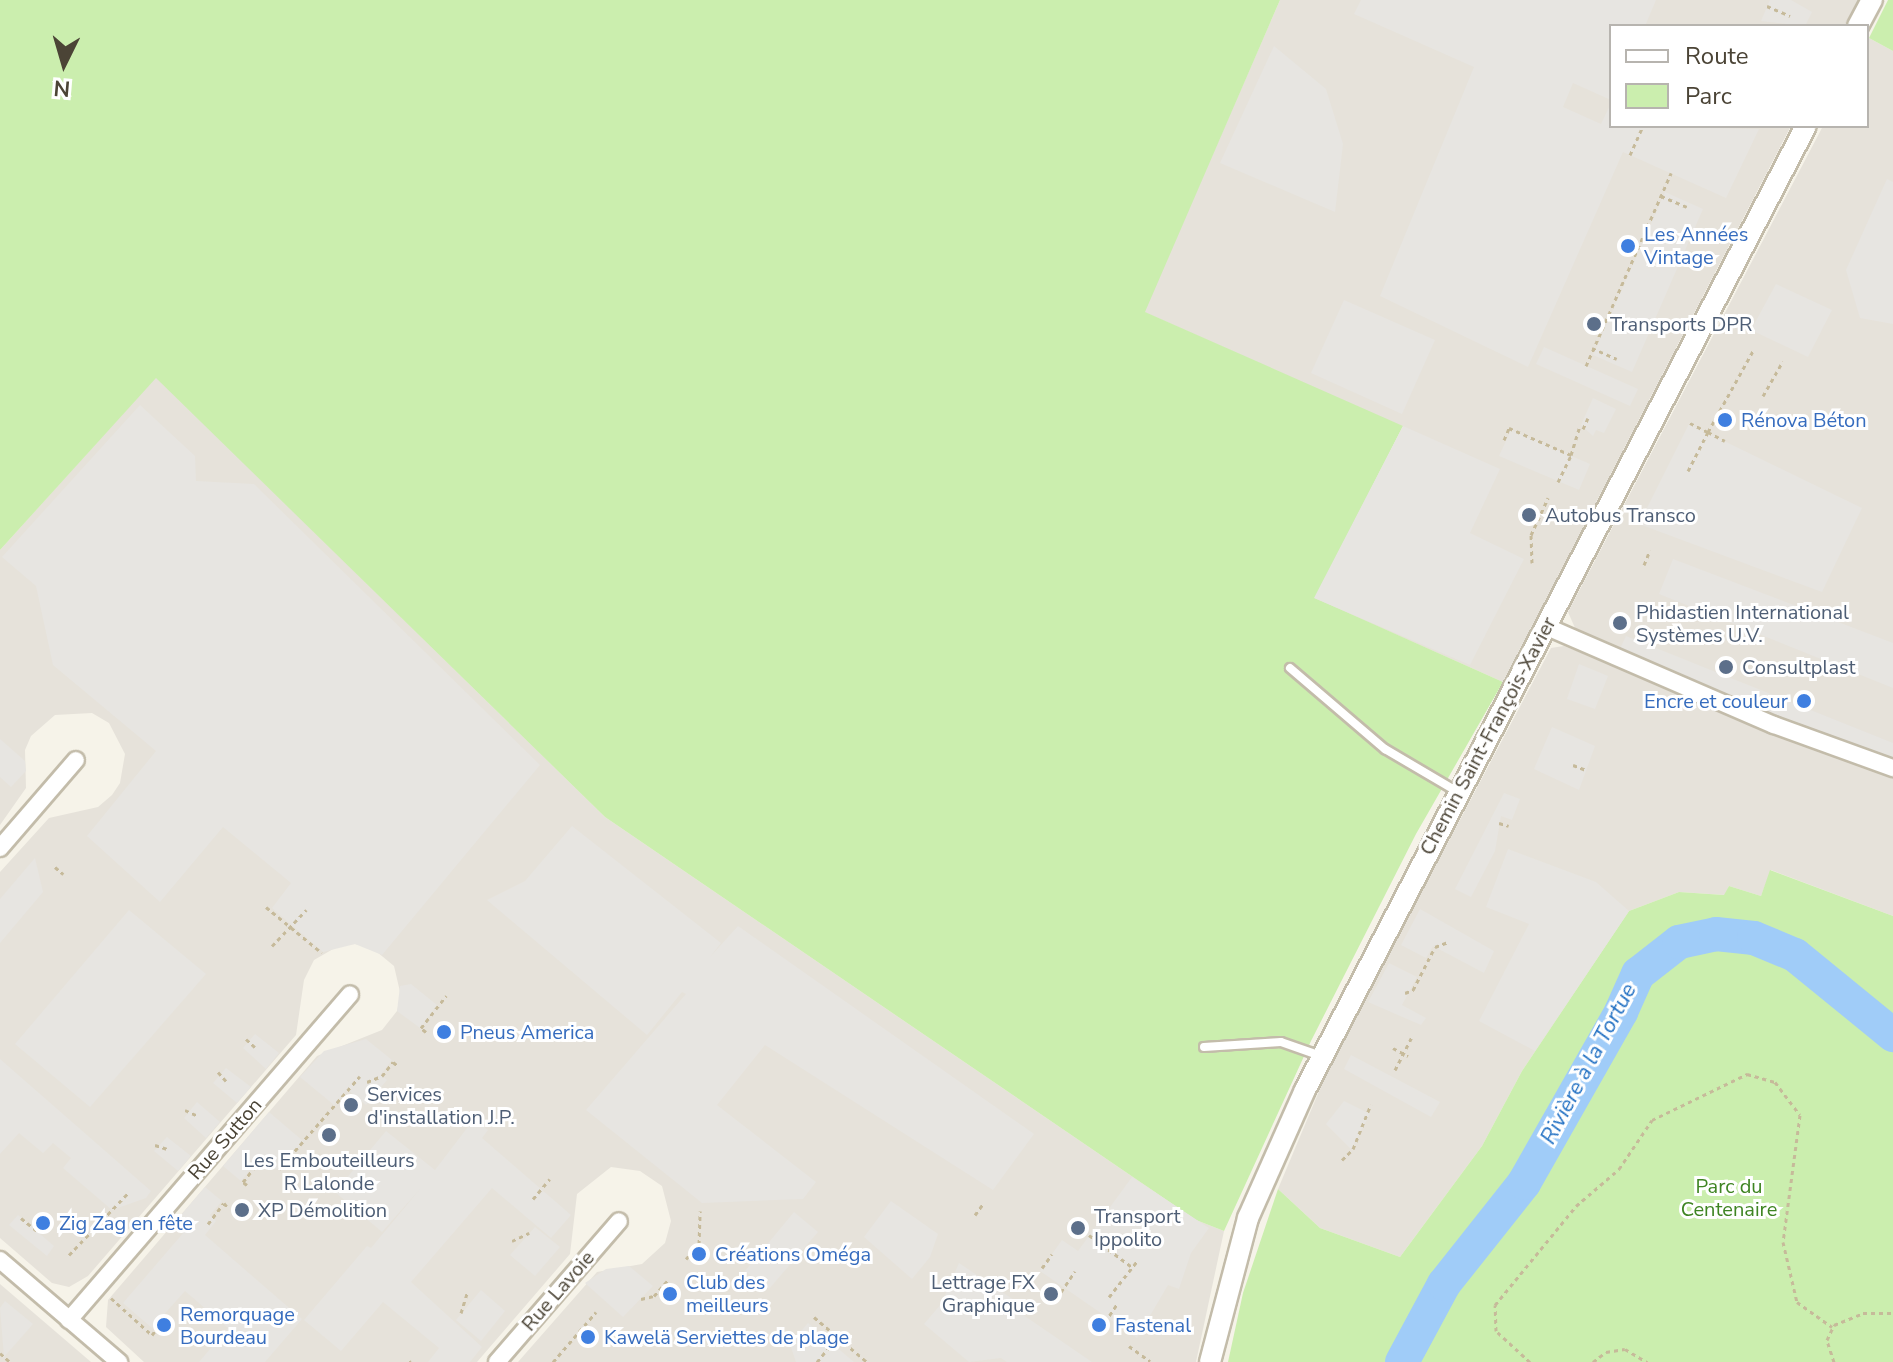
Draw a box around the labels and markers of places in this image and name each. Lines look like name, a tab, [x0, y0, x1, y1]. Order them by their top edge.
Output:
place label: Les Années Vintage	[1644, 222, 1748, 269]
marker: Les Années Vintage	[1619, 237, 1637, 255]
place label: Transports DPR	[1610, 312, 1752, 336]
marker: Transports DPR	[1585, 315, 1603, 333]
place label: Rénova Béton	[1741, 408, 1866, 432]
marker: Rénova Béton	[1716, 411, 1734, 429]
place label: Autobus Transco	[1545, 503, 1696, 527]
marker: Autobus Transco	[1520, 506, 1538, 524]
place label: Phidastien International Systèmes U.V.	[1636, 600, 1849, 647]
marker: Phidastien International Systèmes U.V.	[1611, 614, 1629, 632]
place label: Consultplast	[1742, 655, 1856, 679]
marker: Consultplast	[1717, 658, 1735, 676]
place label: Encre et couleur	[1644, 689, 1788, 713]
marker: Encre et couleur	[1795, 692, 1813, 710]
place label: Pneus America	[460, 1020, 594, 1044]
marker: Pneus America	[435, 1023, 453, 1041]
place label: Services d'installation J.P.	[367, 1082, 515, 1129]
marker: Services d'installation J.P.	[342, 1096, 360, 1114]
marker: Les Embouteilleurs R Lalonde	[320, 1126, 338, 1144]
place label: Les Embouteilleurs R Lalonde	[243, 1148, 415, 1195]
place label: XP Démolition	[258, 1198, 387, 1222]
marker: XP Démolition	[233, 1201, 251, 1219]
place label: Transport Ippolito	[1094, 1204, 1181, 1251]
place label: Zig Zag en fête	[59, 1211, 193, 1235]
marker: Zig Zag en fête	[34, 1214, 52, 1232]
marker: Transport Ippolito	[1069, 1219, 1087, 1237]
place label: Créations Oméga	[715, 1242, 871, 1266]
marker: Créations Oméga	[690, 1245, 708, 1263]
place label: Club des meilleurs	[686, 1270, 769, 1317]
place label: Lettrage FX Graphique	[931, 1270, 1035, 1317]
marker: Club des meilleurs	[661, 1285, 679, 1303]
marker: Lettrage FX Graphique	[1042, 1285, 1060, 1303]
place label: Remorquage Bourdeau	[180, 1302, 295, 1349]
place label: Fastenal	[1115, 1313, 1191, 1337]
marker: Remorquage Bourdeau	[155, 1316, 173, 1334]
marker: Fastenal	[1090, 1316, 1108, 1334]
place label: Kawelä Serviettes de plage	[604, 1325, 849, 1349]
marker: Kawelä Serviettes de plage	[579, 1328, 597, 1346]

